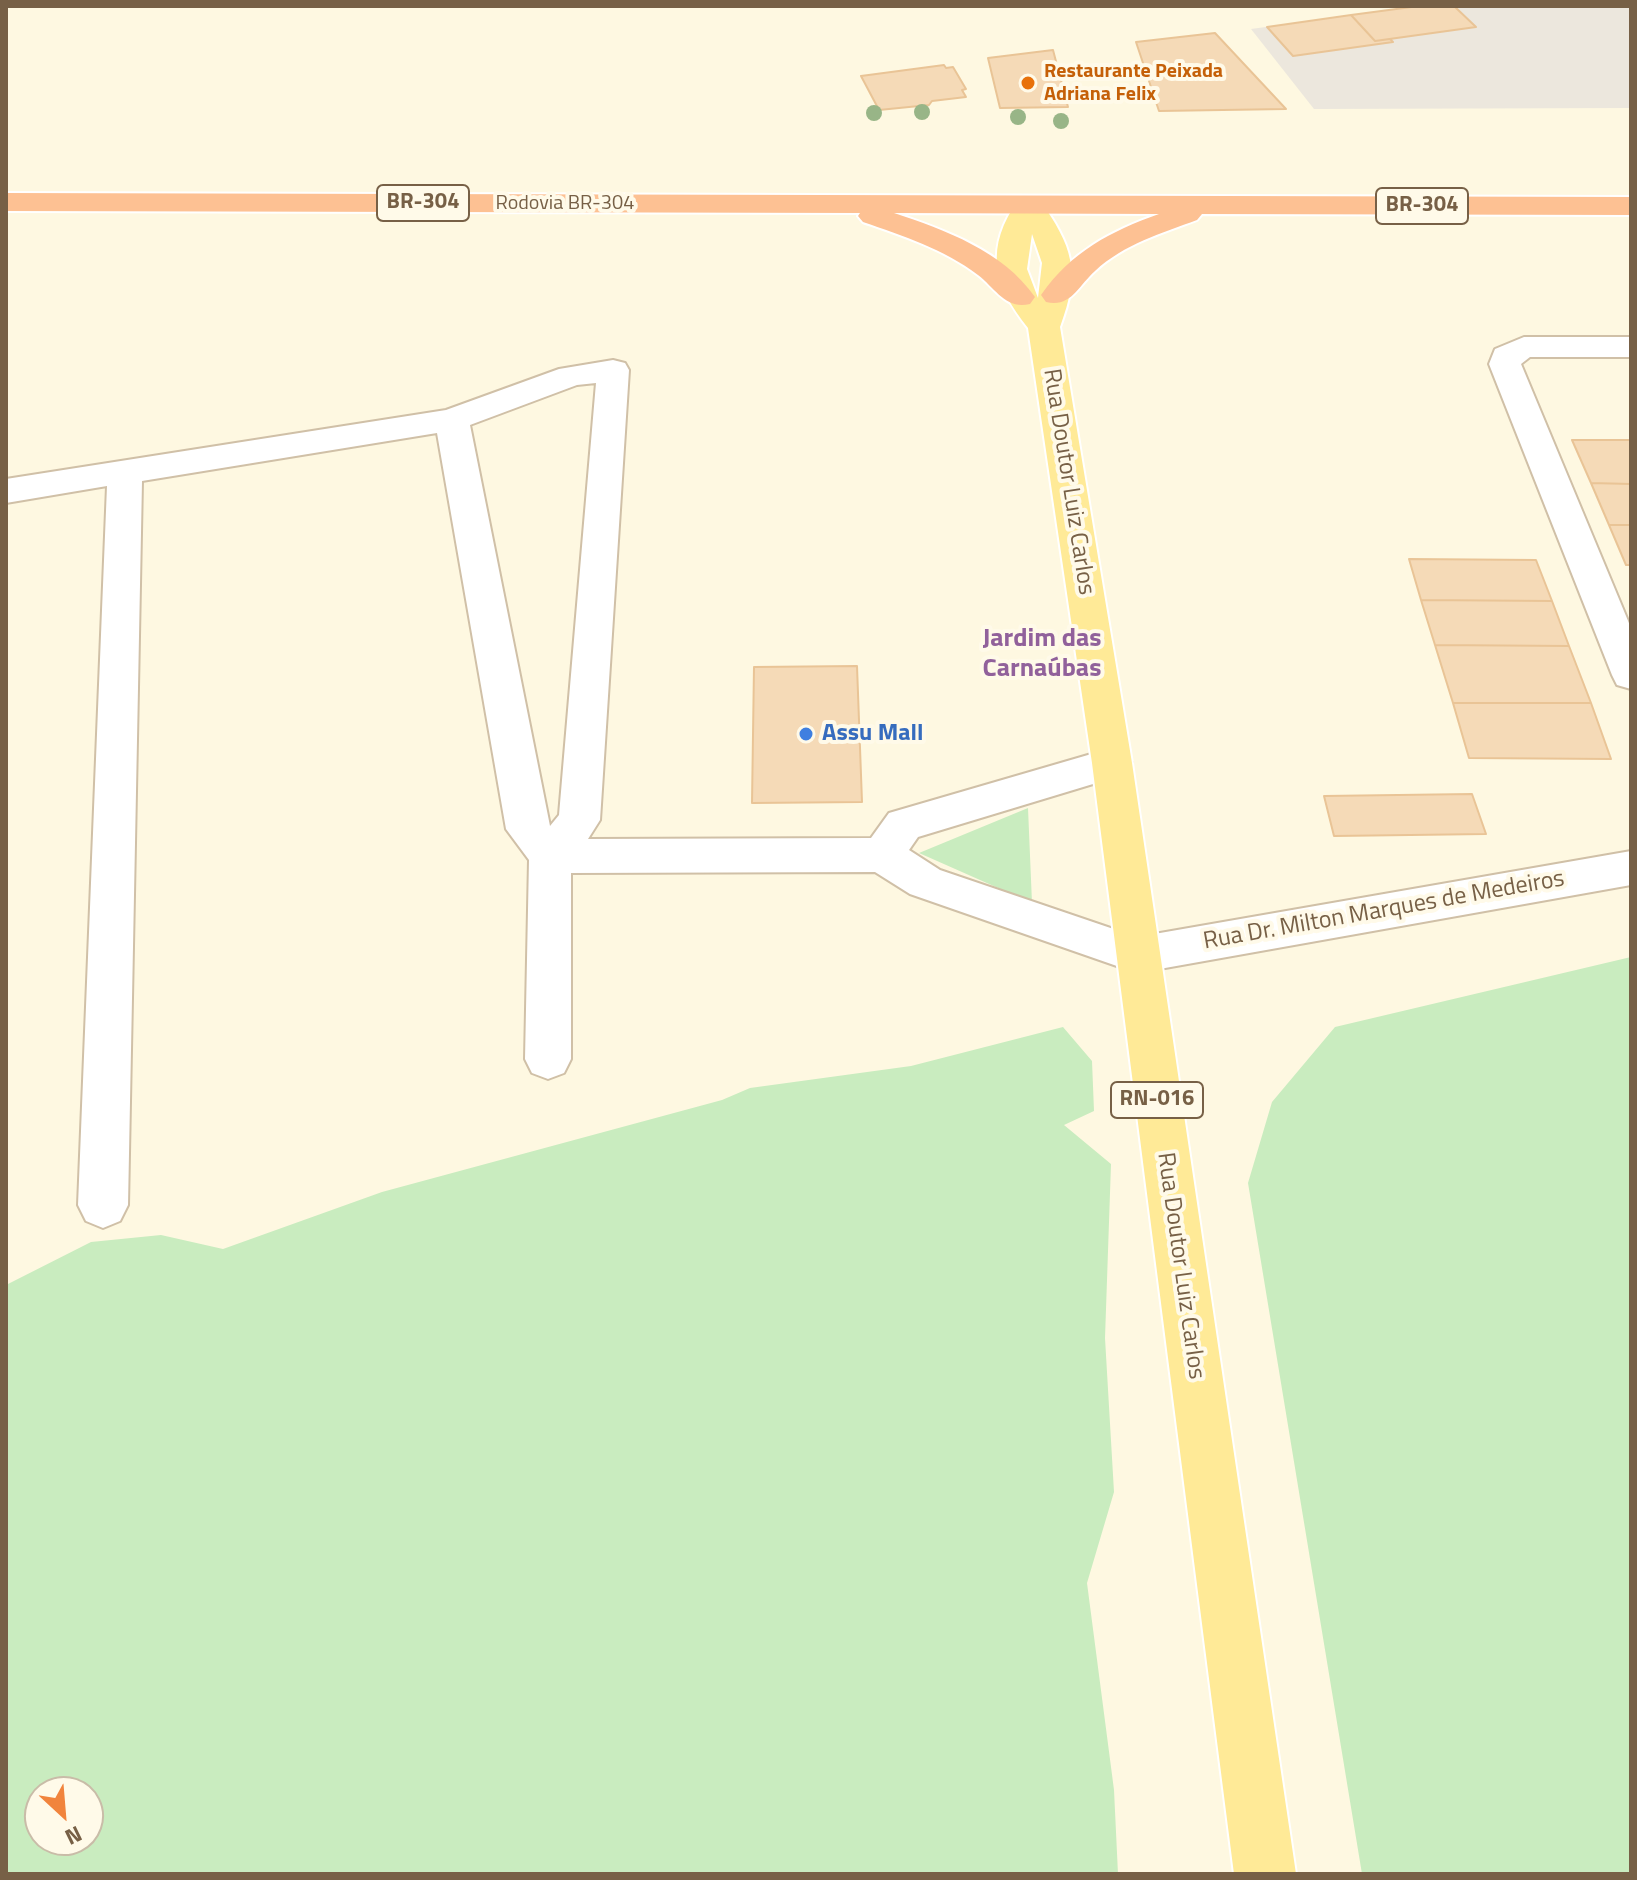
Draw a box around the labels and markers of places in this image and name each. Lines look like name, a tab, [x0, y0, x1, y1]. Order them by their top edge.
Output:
place label: Restaurante Peixada Adriana Felix	[1044, 60, 1223, 107]
marker: Restaurante Peixada Adriana Felix	[1019, 74, 1037, 92]
place label: Assu Mall	[822, 720, 923, 748]
marker: Assu Mall	[797, 725, 815, 743]

